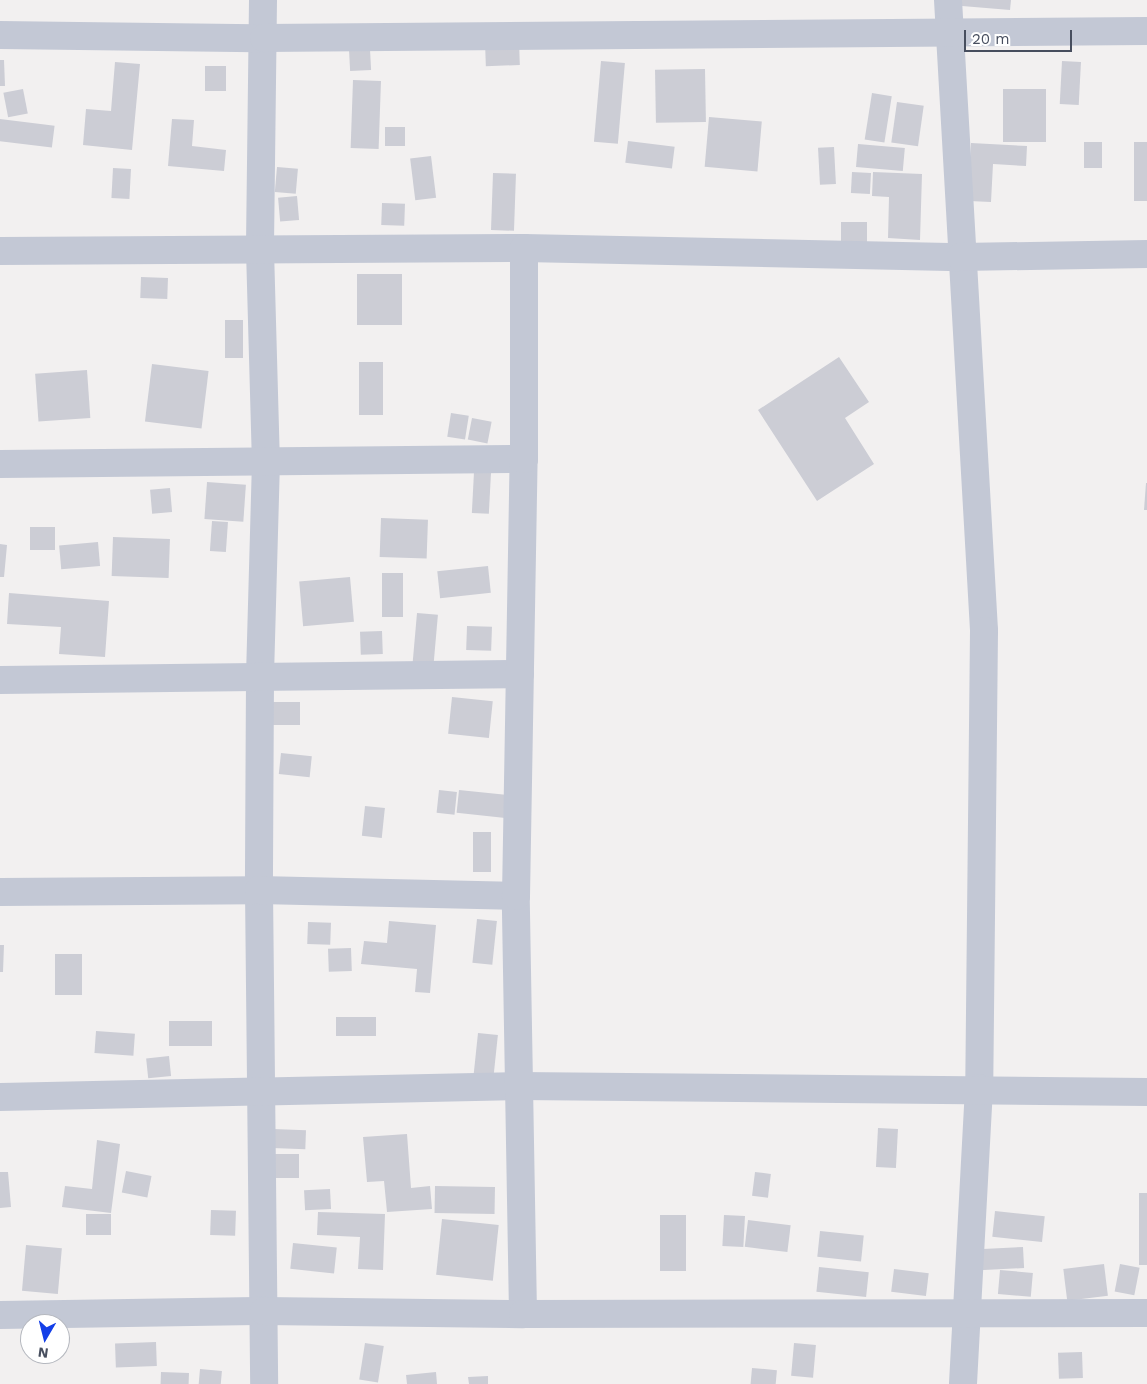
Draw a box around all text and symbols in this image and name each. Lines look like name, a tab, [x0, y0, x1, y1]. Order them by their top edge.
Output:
scale bar	[967, 20, 1074, 52]
text: 20 m	[972, 30, 1010, 48]
north arrow	[20, 1314, 70, 1364]
text: N	[37, 1344, 49, 1362]

